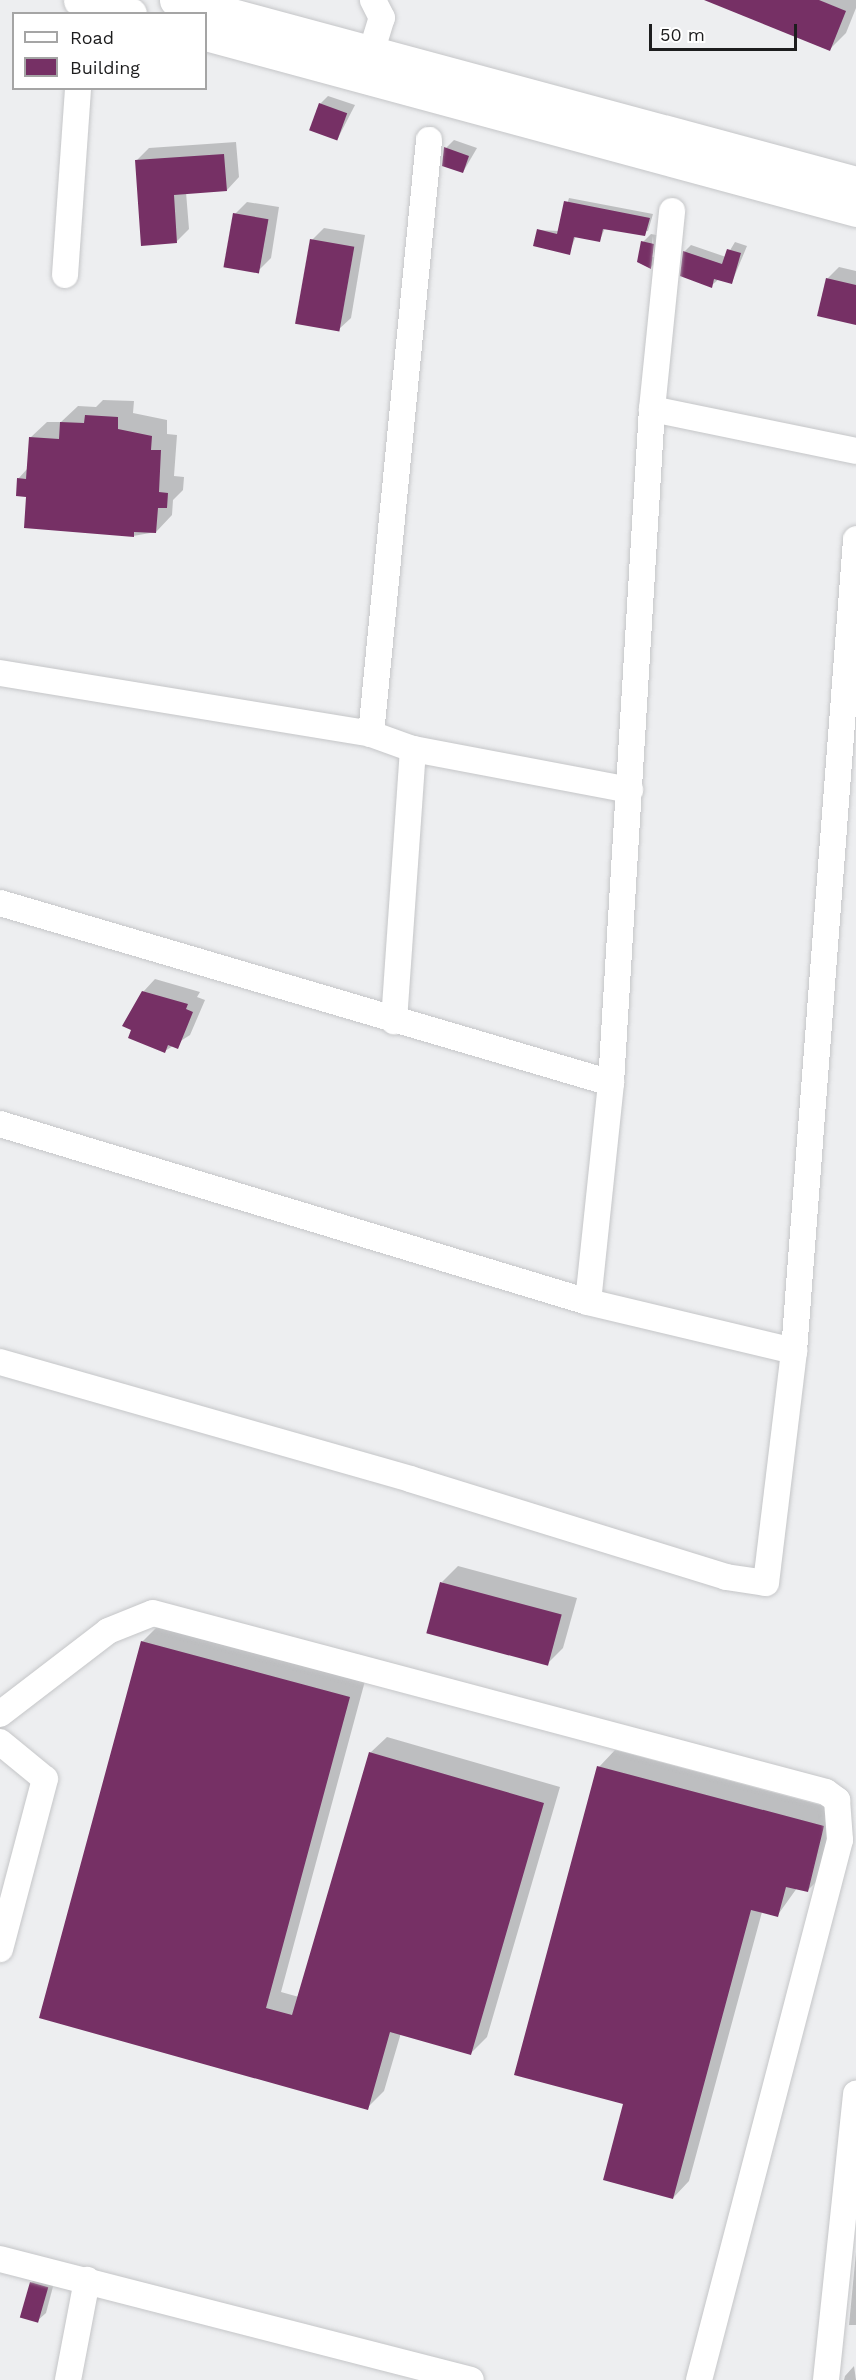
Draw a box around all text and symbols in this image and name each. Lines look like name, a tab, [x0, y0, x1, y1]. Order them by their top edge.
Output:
legend	[12, 12, 207, 90]
scale bar	[652, 12, 800, 50]
text: 50 m	[660, 24, 705, 45]
text: Road	[70, 27, 114, 48]
text: Building	[70, 57, 140, 78]

